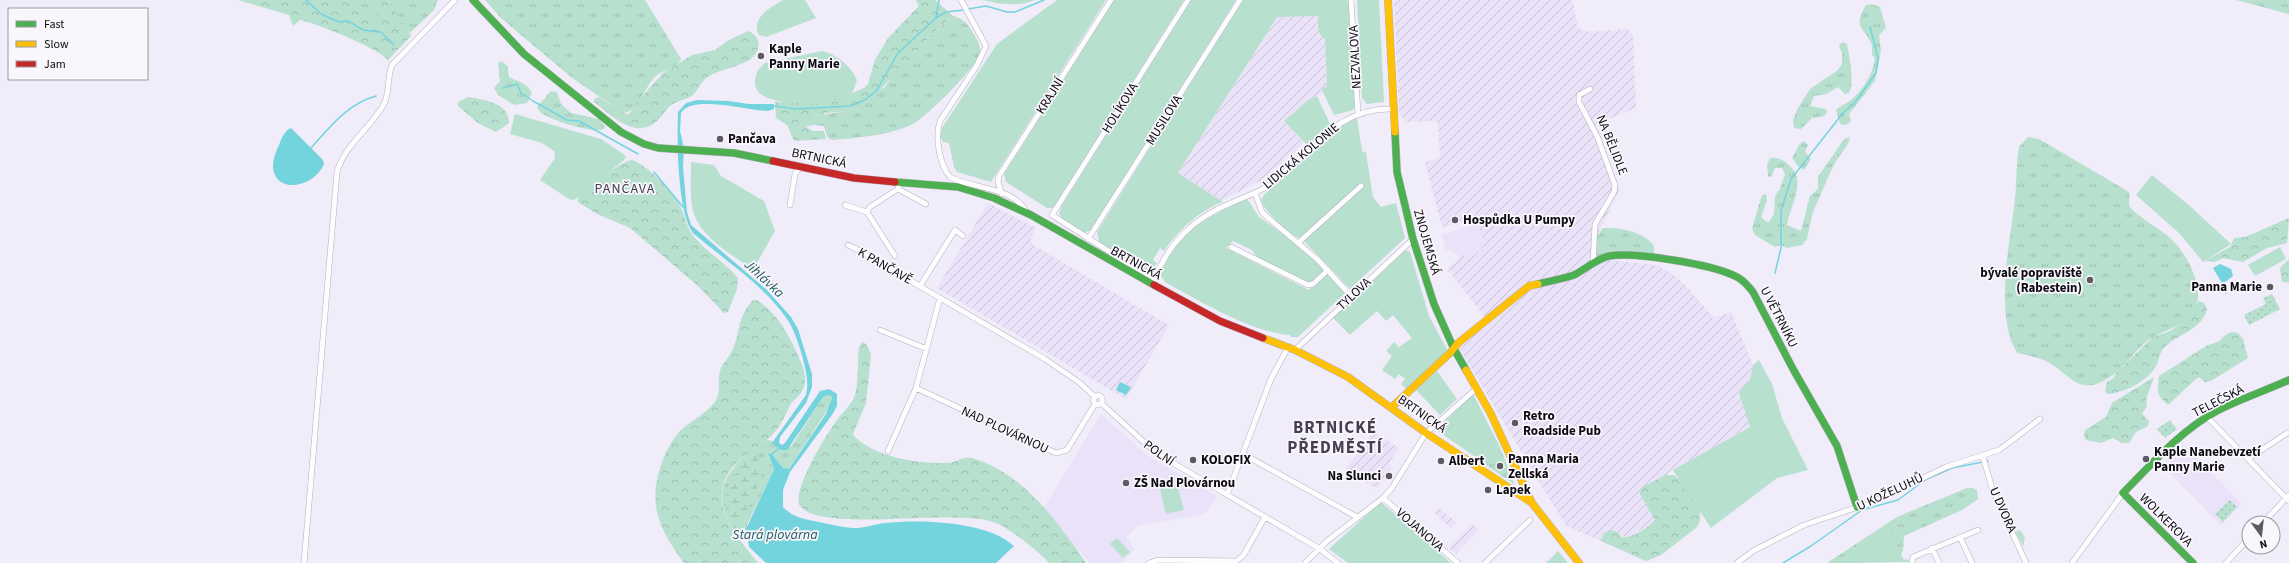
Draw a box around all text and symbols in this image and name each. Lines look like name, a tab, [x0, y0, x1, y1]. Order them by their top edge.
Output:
legend	[8, 8, 148, 80]
text: Fast	[44, 16, 64, 33]
street label: NEZVALOVA	[1344, 24, 1366, 89]
text: Slow	[44, 36, 69, 53]
place label: Kaple Panny Marie	[769, 40, 840, 73]
marker: Kaple Panny Marie	[756, 51, 766, 61]
text: Jam	[44, 56, 66, 73]
street label: KRAJNÍ	[1032, 74, 1069, 118]
street label: HOLÍKOVA	[1097, 79, 1143, 137]
street label: MUSILOVA	[1141, 91, 1187, 149]
street label: NA BĚLIDLE	[1592, 112, 1632, 178]
street label: LIDICKÁ KOLONIE	[1259, 119, 1343, 193]
place label: Pančava	[728, 130, 776, 148]
marker: Pančava	[715, 134, 725, 144]
street label: BRTNICKÁ	[790, 143, 849, 173]
district label: PANČAVA	[595, 179, 655, 199]
street label: ZNOJEMSKÁ	[1409, 207, 1445, 278]
place label: Hospůdka U Pumpy	[1463, 211, 1575, 229]
marker: Hospůdka U Pumpy	[1450, 215, 1460, 225]
street label: BRTNICKÁ	[1107, 242, 1165, 285]
street label: K PANČAVĚ	[854, 243, 916, 289]
water label: Jihlávka	[739, 255, 789, 303]
place label: bývalé popraviště (Rabestein)	[1980, 264, 2082, 297]
street label: TYLOVA	[1333, 273, 1376, 315]
marker: bývalé popraviště (Rabestein)	[2085, 275, 2095, 285]
place label: Panna Marie	[2191, 278, 2262, 296]
marker: Panna Marie	[2265, 282, 2275, 292]
street label: U VĚTRNÍKU	[1756, 283, 1802, 351]
street label: TELEČSKÁ	[2189, 380, 2248, 422]
street label: BRTNICKÁ	[1394, 391, 1451, 438]
street label: NAD PLOVÁRNOU	[958, 402, 1052, 458]
place label: Retro Roadside Pub	[1523, 407, 1601, 440]
district label: BRTNICKÉ PŘEDMĚSTÍ	[1287, 416, 1384, 460]
marker: Retro Roadside Pub	[1510, 418, 1520, 428]
street label: POLNÍ	[1140, 436, 1179, 470]
place label: Kaple Nanebevzetí Panny Marie	[2154, 443, 2262, 476]
place label: Panna Maria Zellská	[1508, 450, 1579, 483]
place label: KOLOFIX	[1201, 451, 1251, 469]
place label: Albert	[1448, 452, 1485, 470]
marker: Kaple Nanebevzetí Panny Marie	[2141, 454, 2151, 464]
marker: KOLOFIX	[1188, 455, 1198, 465]
marker: Albert	[1436, 456, 1446, 466]
marker: Panna Maria Zellská	[1495, 461, 1505, 471]
place label: Na Slunci	[1327, 467, 1381, 485]
street label: U KOŽELUHŮ	[1854, 469, 1926, 515]
marker: Na Slunci	[1384, 471, 1394, 481]
place label: ZŠ Nad Plovárnou	[1134, 474, 1235, 492]
marker: ZŠ Nad Plovárnou	[1121, 478, 1131, 488]
place label: Lapek	[1496, 481, 1532, 499]
street label: U DVORA	[1985, 484, 2021, 537]
marker: Lapek	[1483, 485, 1493, 495]
street label: WOLKEROVA	[2135, 489, 2197, 551]
street label: VOJANOVA	[1392, 504, 1449, 557]
north arrow	[2241, 515, 2281, 555]
water label: Stará plovárna	[732, 525, 818, 545]
text: N	[2258, 536, 2269, 552]

